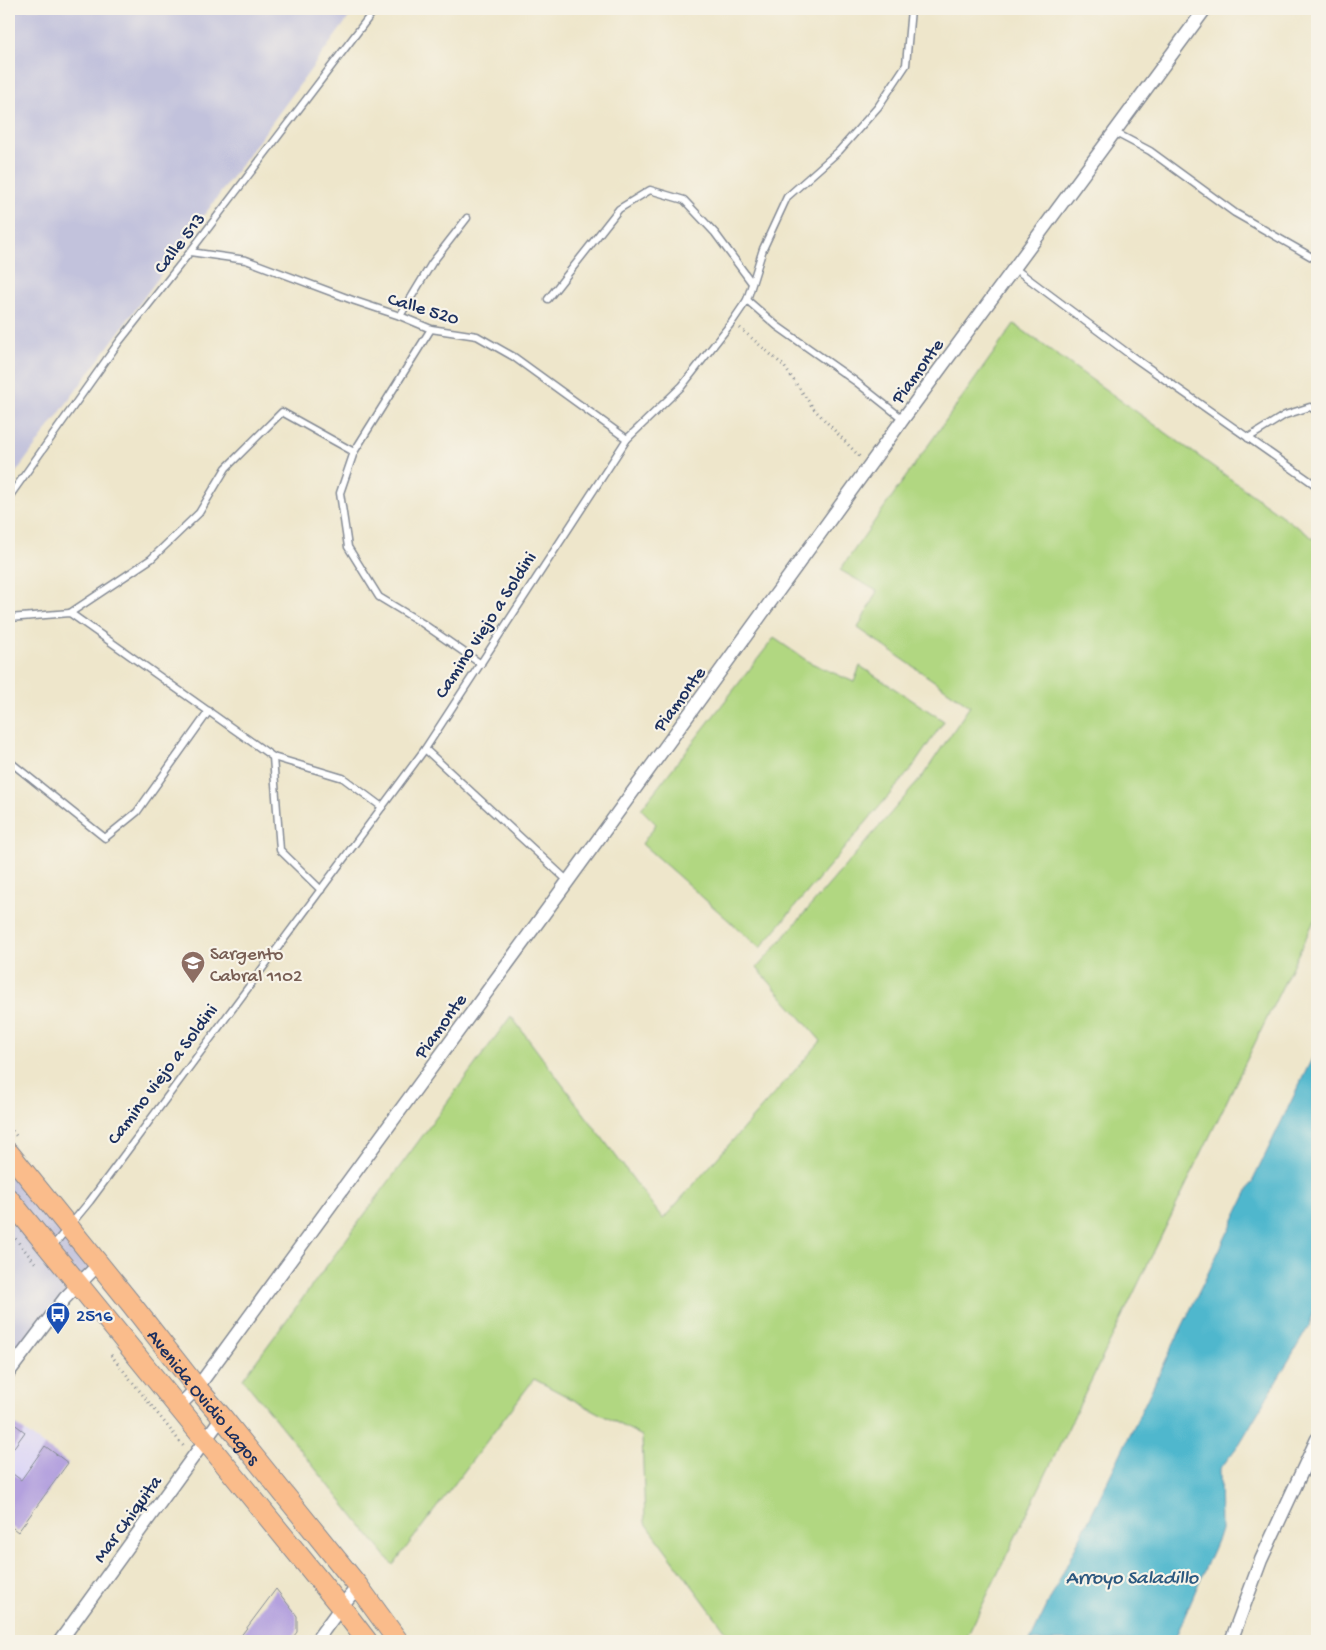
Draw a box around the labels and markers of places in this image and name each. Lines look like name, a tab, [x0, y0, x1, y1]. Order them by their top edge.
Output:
place label: Sargento Cabral 1102	[210, 944, 302, 989]
school or university icon: Sargento Cabral 1102	[180, 950, 206, 984]
bus stop icon: 2516	[45, 1301, 71, 1335]
place label: 2516	[76, 1306, 113, 1329]

